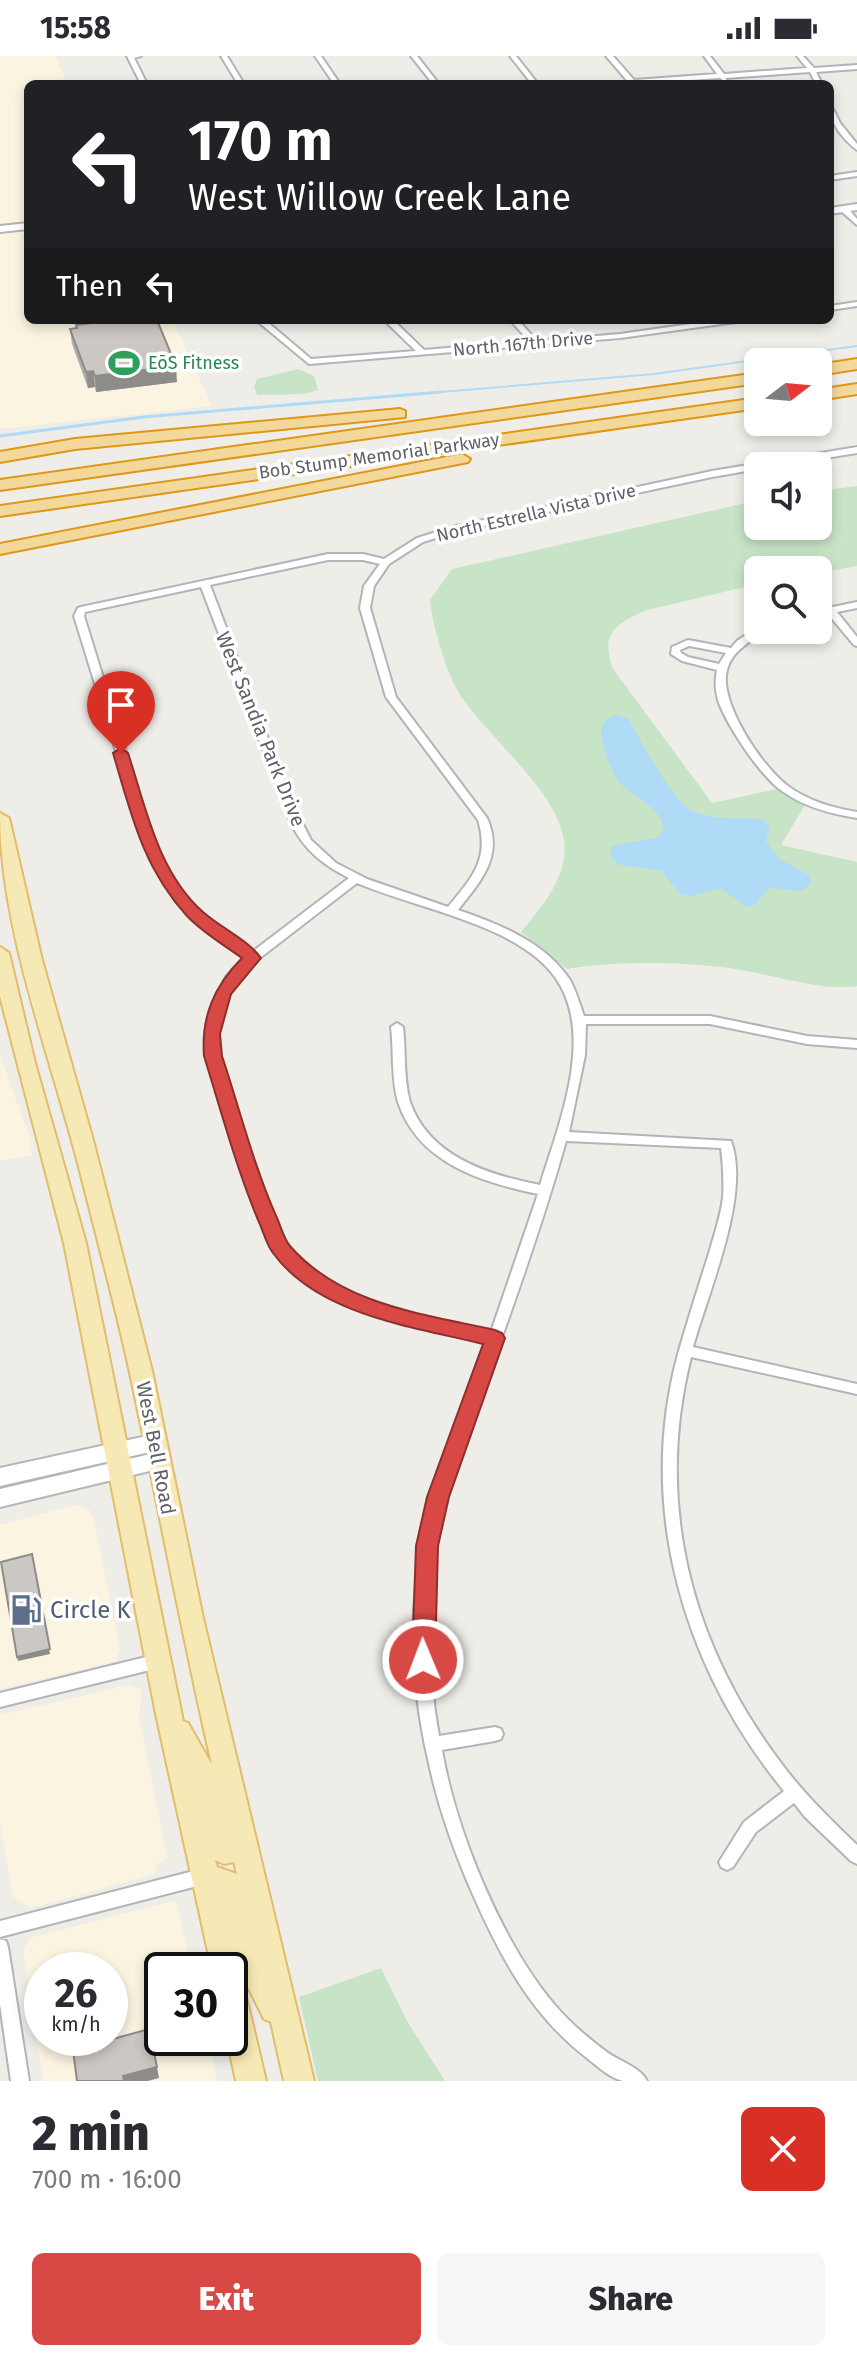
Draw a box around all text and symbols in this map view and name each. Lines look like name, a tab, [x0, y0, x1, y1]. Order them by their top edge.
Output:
text: 15:58	[40, 10, 111, 46]
text: 170 m	[188, 108, 333, 175]
icon: left	[56, 112, 160, 216]
text: West Willow Creek Lane	[188, 176, 571, 220]
icon: left	[139, 264, 183, 308]
text: Then	[56, 268, 123, 304]
street label: North 167th Drive	[452, 327, 594, 361]
sports icon: EōS Fitness	[107, 346, 141, 380]
north arrow	[744, 348, 832, 436]
map controls	[744, 348, 832, 644]
place label: EōS Fitness	[148, 352, 239, 374]
street label: Bob Stump Memorial Parkway	[257, 428, 501, 484]
button: sound	[744, 452, 832, 540]
street label: North Estrella Vista Drive	[434, 479, 638, 547]
button: search	[744, 556, 832, 644]
street label: West Sandia Park Drive	[211, 628, 311, 830]
pin	[87, 671, 155, 753]
icon: arrive	[99, 683, 143, 727]
street label: West Bell Road	[131, 1379, 181, 1517]
fuel station icon: Circle K	[9, 1593, 43, 1627]
place label: Circle K	[50, 1596, 132, 1624]
position arrow	[381, 1618, 465, 1702]
speed limit sign: 30	[144, 1952, 248, 2056]
text: 26	[54, 1970, 98, 2018]
text: km/h	[51, 2012, 101, 2036]
text: 2 min	[32, 2105, 150, 2163]
button: close	[741, 2107, 825, 2191]
text: 700 m · 16:00	[32, 2164, 182, 2195]
button: Exit	[32, 2253, 421, 2345]
button: Share	[437, 2253, 825, 2345]

